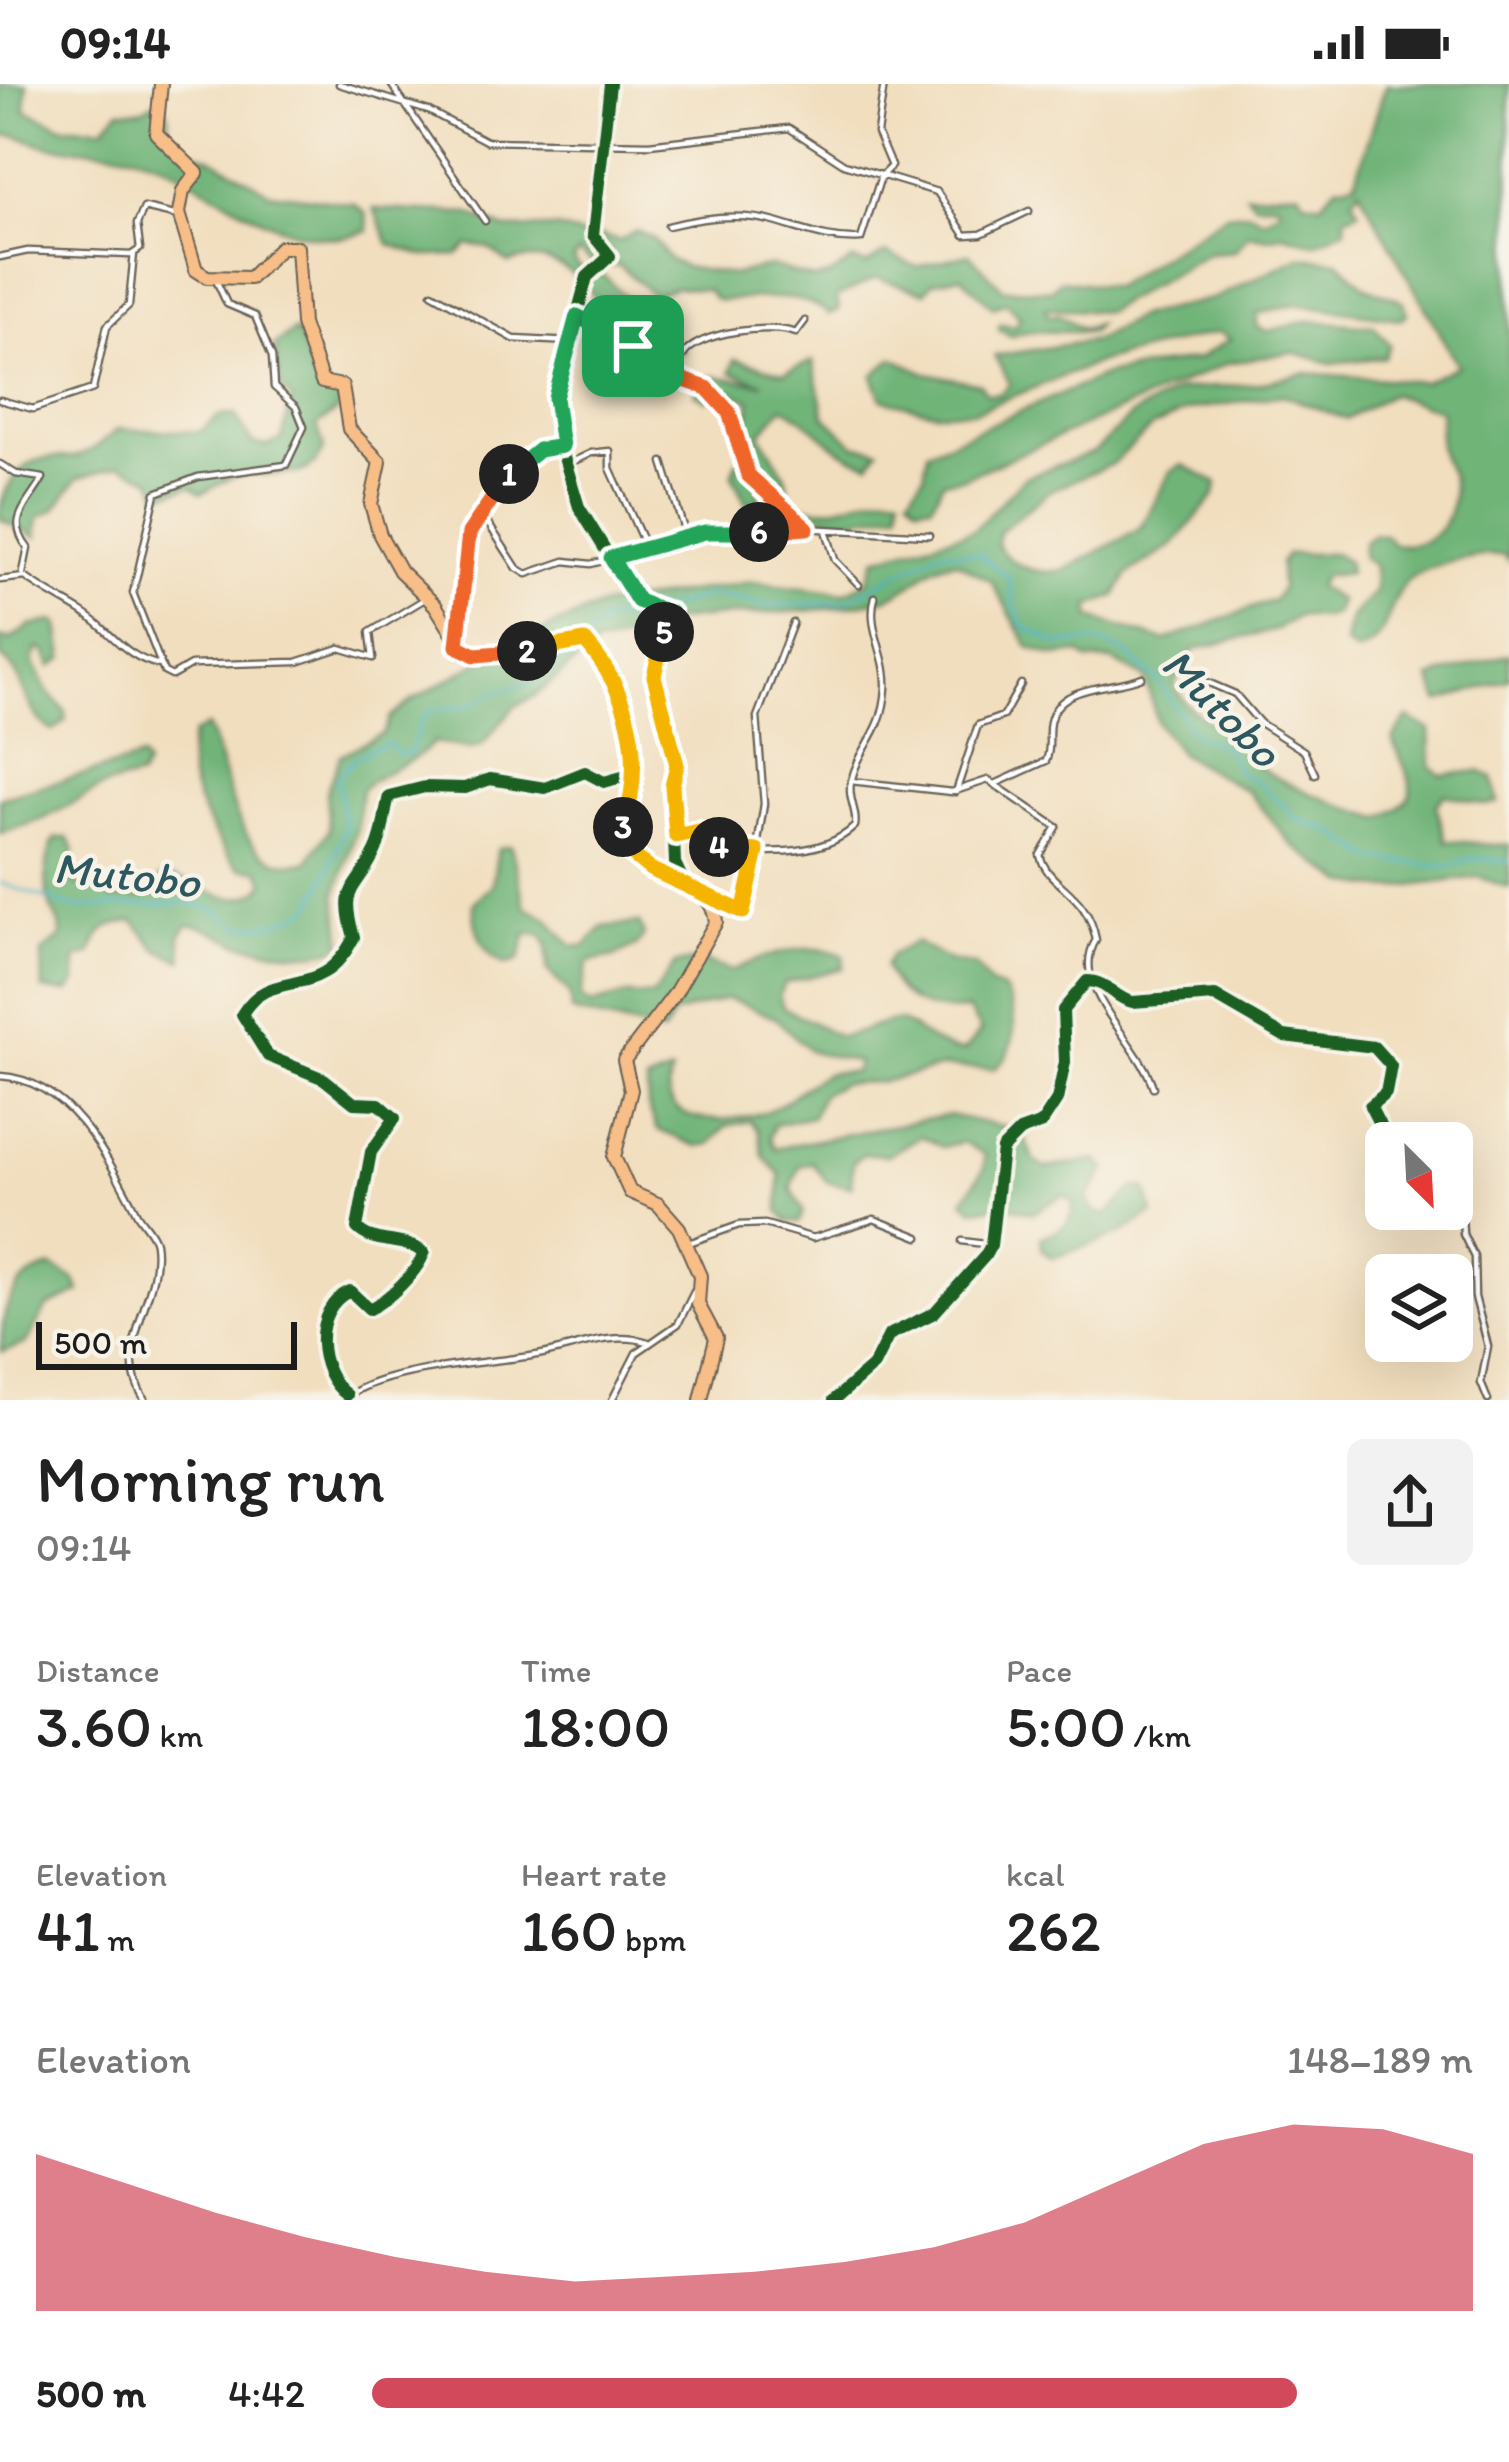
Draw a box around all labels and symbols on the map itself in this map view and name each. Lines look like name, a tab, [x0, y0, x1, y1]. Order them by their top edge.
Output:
pin	[582, 295, 684, 397]
pin: 1	[479, 444, 539, 504]
pin: 6	[729, 502, 789, 562]
pin: 5	[634, 602, 694, 662]
pin: 2	[497, 621, 557, 681]
water label: Mutobo	[1151, 636, 1294, 779]
pin: 3	[593, 797, 653, 857]
pin: 4	[689, 817, 749, 877]
water label: Mutobo	[51, 840, 204, 909]
north arrow	[1365, 1122, 1473, 1230]
scale bar	[36, 1316, 297, 1369]

